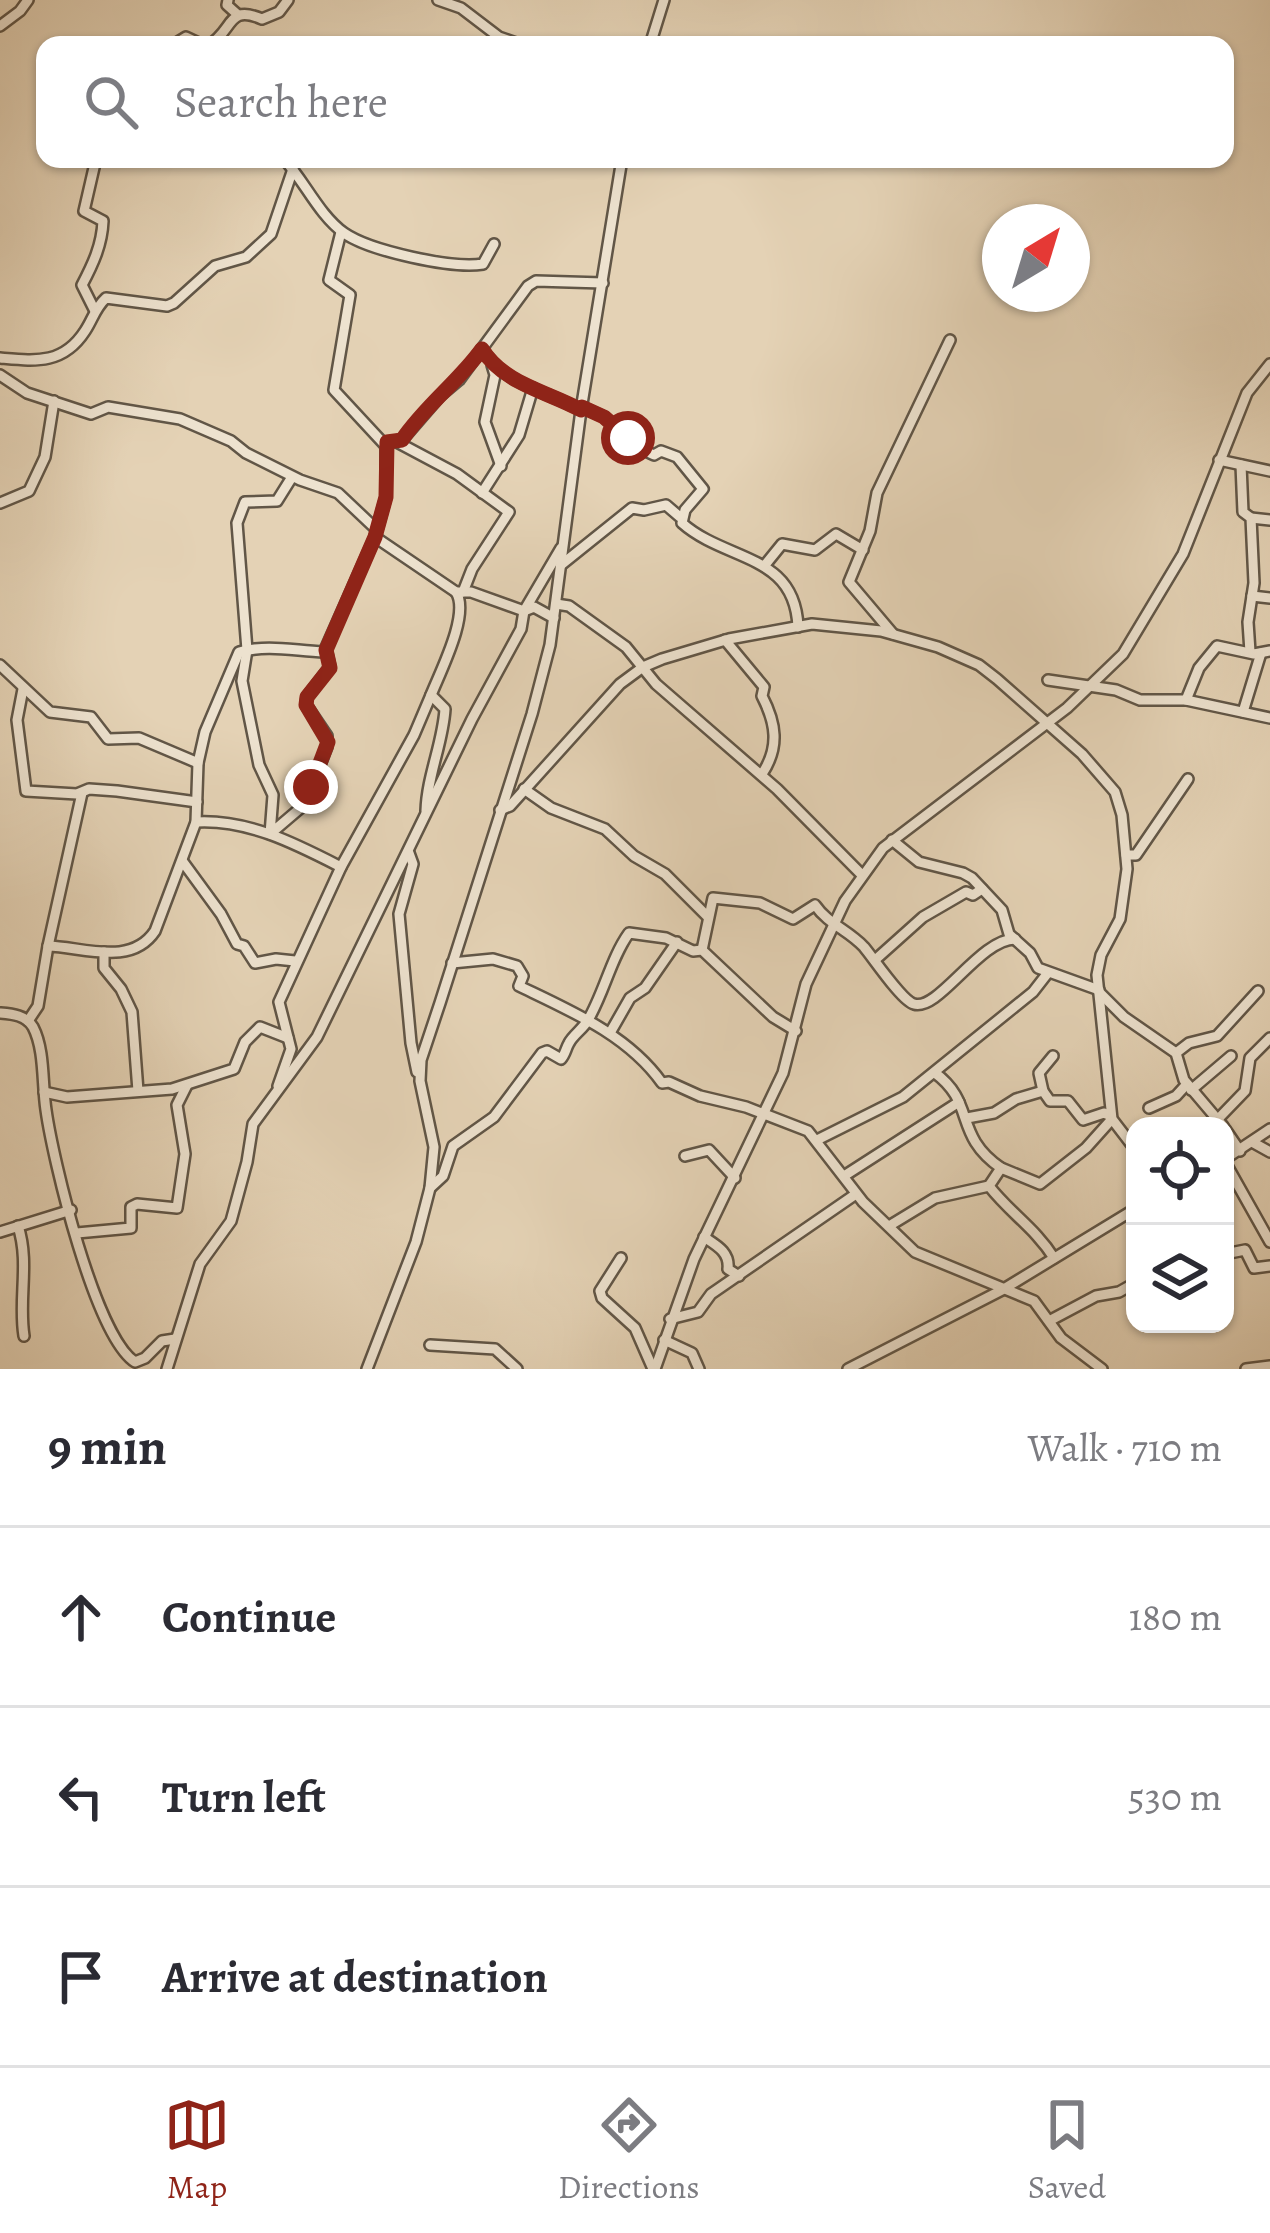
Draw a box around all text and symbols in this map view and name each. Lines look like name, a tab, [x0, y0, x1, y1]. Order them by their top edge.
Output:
search box	[36, 36, 1234, 168]
icon: search	[78, 69, 144, 135]
text: Search here	[174, 71, 388, 133]
north arrow	[982, 204, 1090, 312]
route start	[601, 411, 655, 465]
route end	[284, 760, 338, 814]
map controls	[1126, 1117, 1234, 1333]
button: locate	[1126, 1117, 1234, 1225]
button: layers	[1126, 1225, 1234, 1333]
text: 9 min	[48, 1412, 167, 1482]
text: Walk · 710 m	[1028, 1421, 1222, 1474]
icon: ahead	[48, 1584, 114, 1650]
text: Continue	[162, 1586, 336, 1648]
text: 180 m	[1129, 1590, 1222, 1643]
icon: left	[48, 1764, 114, 1830]
text: Turn left	[162, 1766, 326, 1828]
text: 530 m	[1128, 1770, 1222, 1823]
icon: arrive	[48, 1944, 114, 2010]
text: Arrive at destination	[162, 1946, 548, 2008]
tab: Map	[164, 2092, 230, 2209]
tab: Directions	[558, 2092, 700, 2209]
tab: Saved	[1028, 2092, 1106, 2209]

